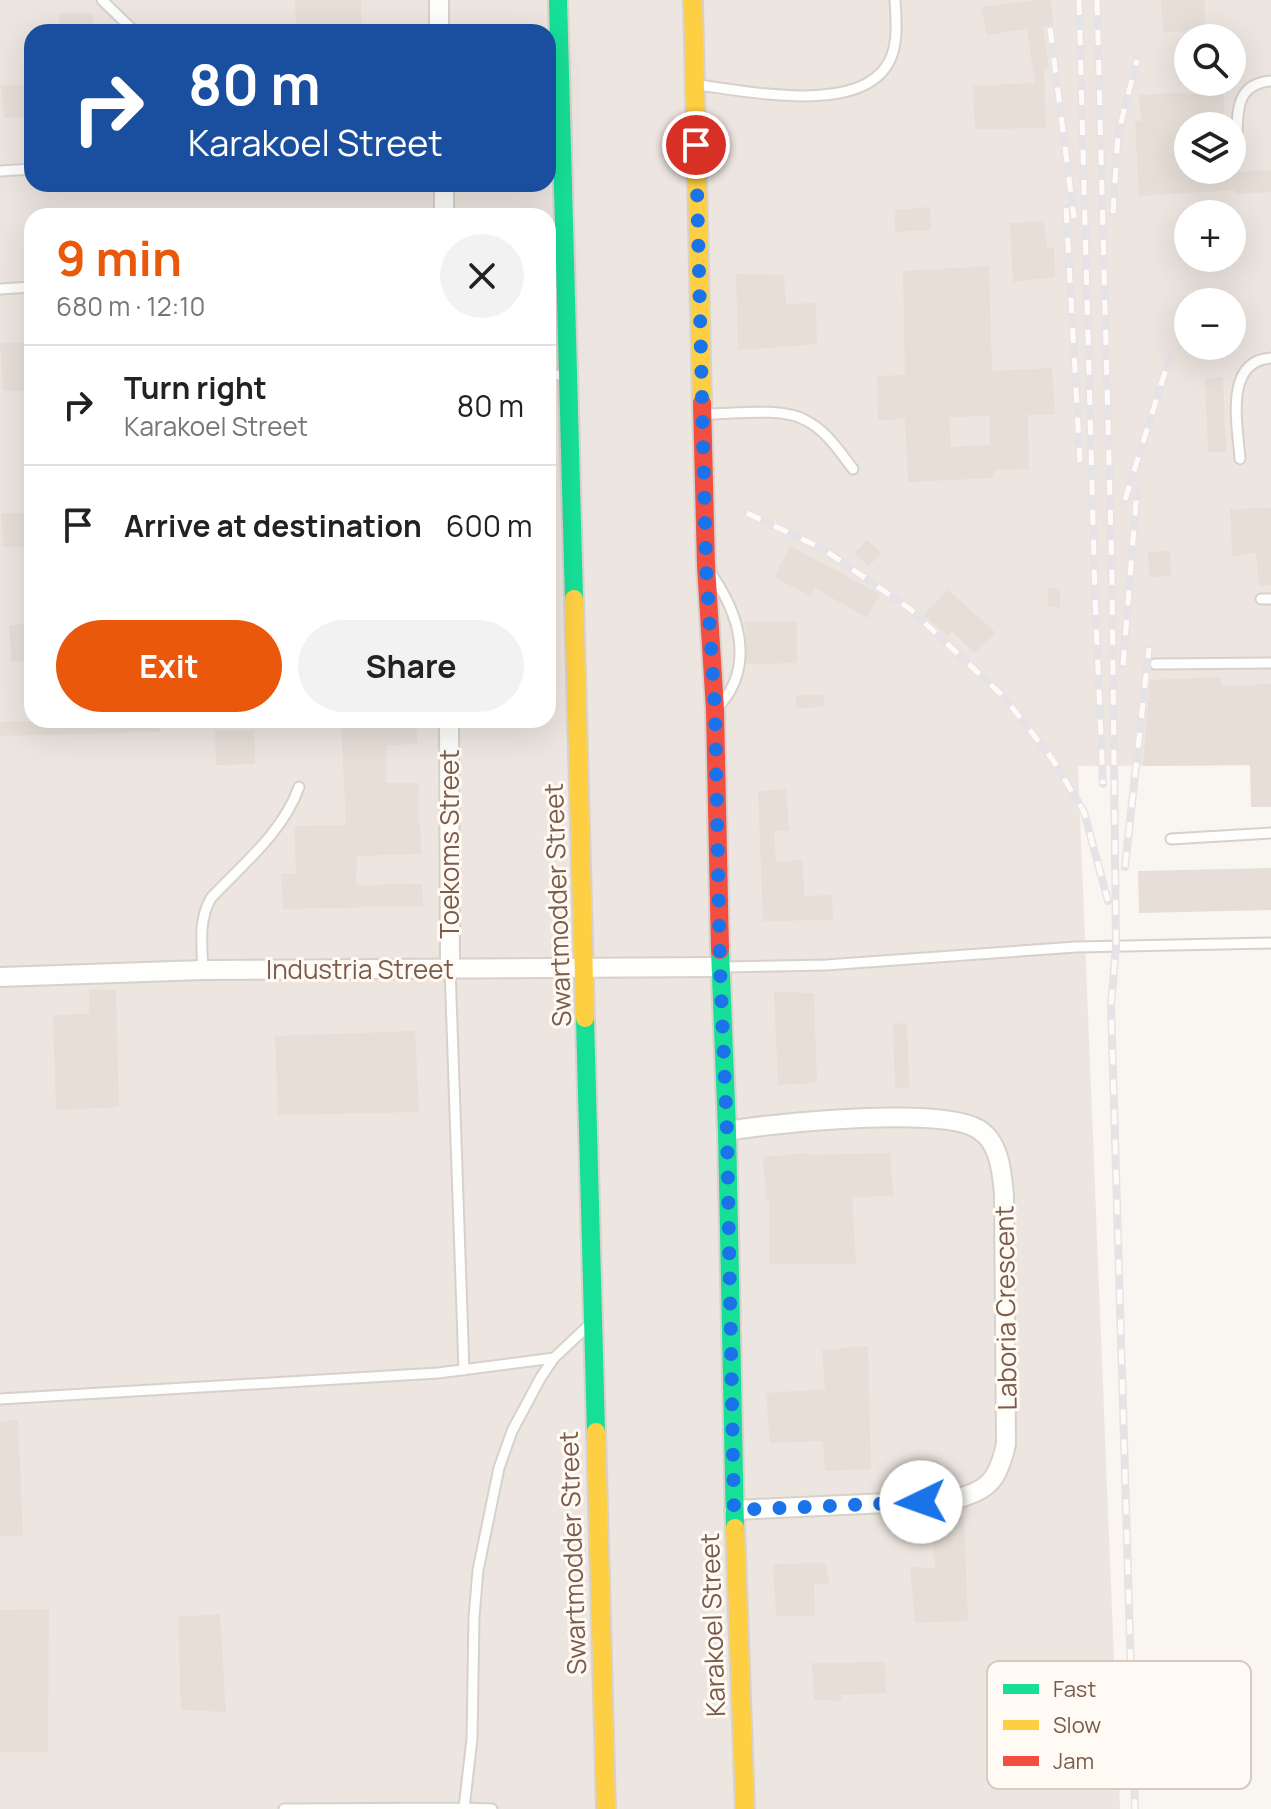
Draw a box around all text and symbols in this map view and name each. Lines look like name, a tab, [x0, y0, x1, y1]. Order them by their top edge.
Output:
map controls	[1174, 24, 1246, 360]
button: search	[1174, 24, 1246, 96]
text: 80 m	[188, 45, 321, 122]
icon: right	[56, 56, 160, 160]
pin	[662, 111, 730, 179]
button: layers	[1174, 112, 1246, 184]
text: Karakoel Street	[188, 118, 443, 167]
icon: arrive	[674, 123, 718, 167]
button: +	[1174, 200, 1246, 272]
text: 9 min	[56, 225, 182, 290]
button: close	[440, 234, 524, 318]
text: 680 m · 12:10	[56, 288, 205, 324]
button: −	[1174, 288, 1246, 360]
text: Turn right	[124, 367, 267, 408]
icon: right	[56, 383, 100, 427]
text: 80 m	[457, 385, 524, 426]
text: Karakoel Street	[124, 408, 308, 444]
icon: arrive	[56, 503, 100, 547]
text: Arrive at destination	[124, 505, 422, 546]
text: 600 m	[446, 505, 532, 546]
button: Exit	[56, 620, 282, 712]
button: Share	[298, 620, 524, 712]
street label: Toekoms Street	[431, 749, 467, 939]
street label: Swartmodder Street	[535, 783, 579, 1027]
street label: Industria Street	[266, 951, 454, 987]
street label: Laboria Crescent	[985, 1205, 1025, 1411]
street label: Swartmodder Street	[550, 1431, 594, 1675]
position arrow	[879, 1460, 963, 1544]
street label: Karakoel Street	[691, 1532, 733, 1718]
legend	[987, 1661, 1251, 1789]
text: Fast	[1053, 1674, 1096, 1704]
text: Slow	[1053, 1710, 1101, 1740]
text: Jam	[1053, 1746, 1094, 1776]

